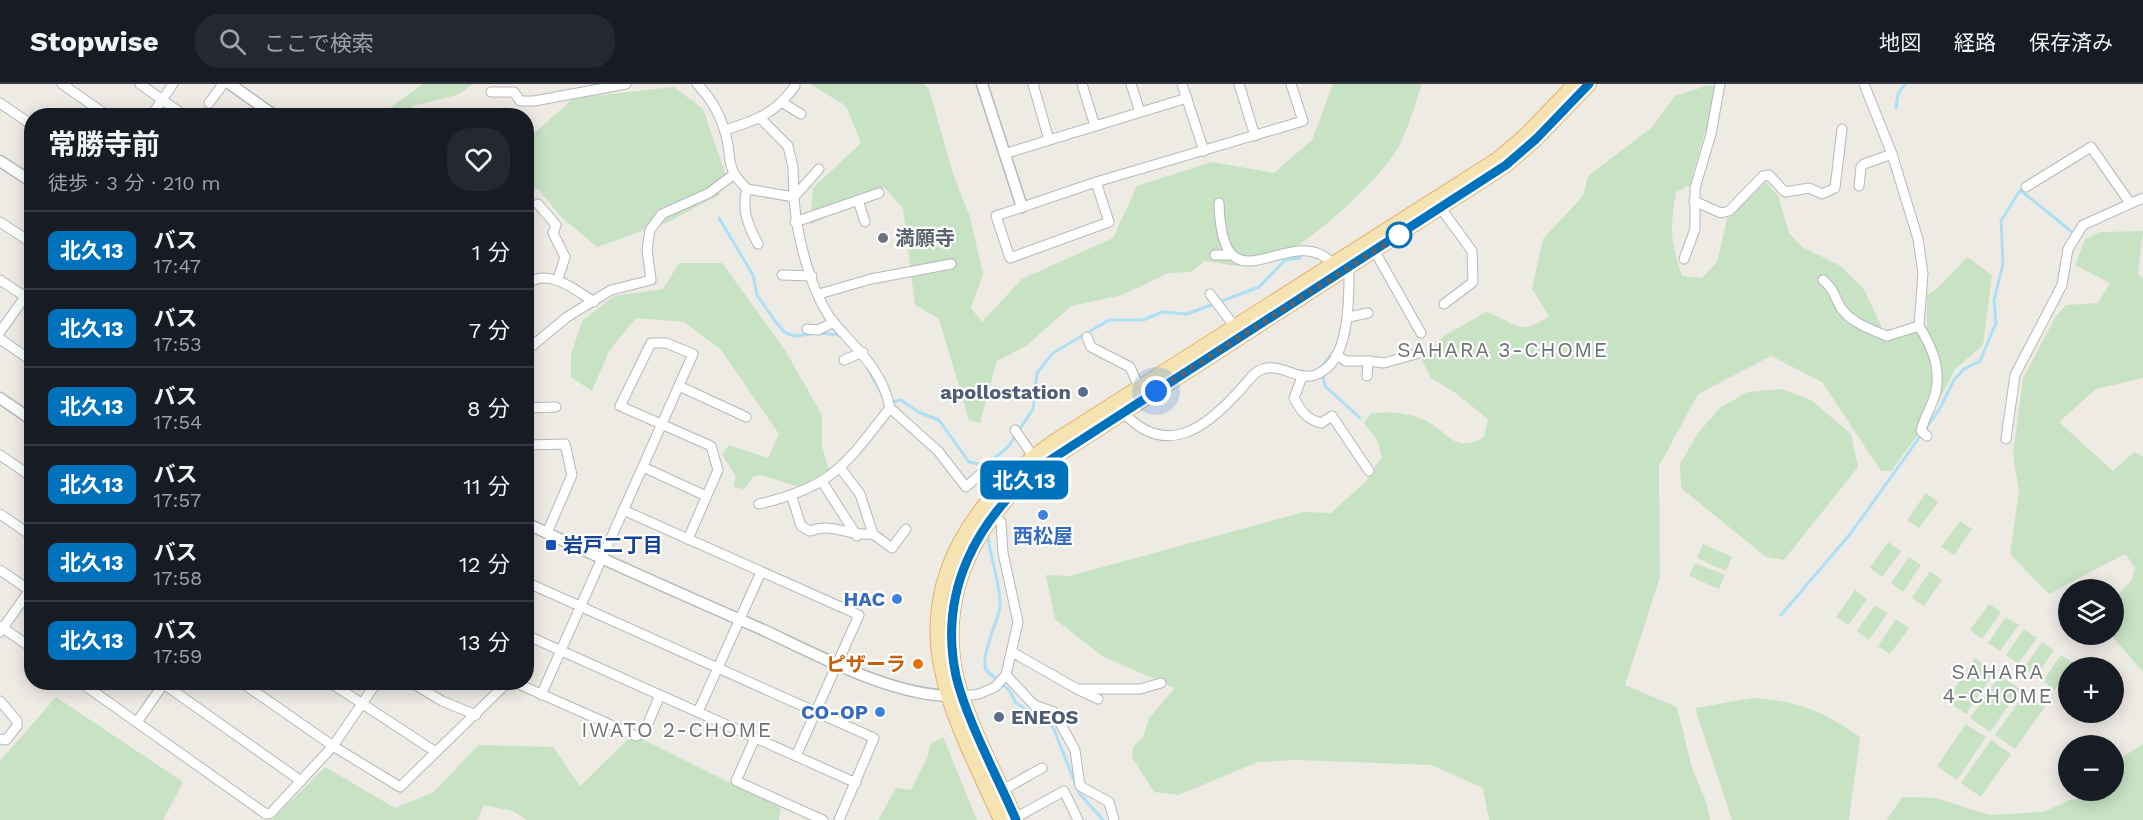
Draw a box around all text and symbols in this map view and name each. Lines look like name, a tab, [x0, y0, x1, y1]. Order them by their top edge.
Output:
search box	[195, 14, 615, 68]
text: Stopwise	[30, 25, 159, 58]
icon: search	[216, 25, 249, 58]
text: 地図	[1879, 30, 1921, 55]
text: 経路	[1954, 30, 1996, 55]
text: 保存済み	[2029, 30, 2113, 55]
text: ここで検索	[264, 31, 374, 56]
text: 常勝寺前	[48, 128, 160, 161]
button: heart	[447, 128, 510, 191]
text: 徒歩 · 3 分 · 210 m	[48, 171, 221, 195]
unlabelled marker	[1386, 222, 1412, 248]
place label: 満願寺	[895, 226, 955, 250]
text: バス	[154, 228, 198, 253]
marker: 満願寺	[876, 231, 890, 245]
text: 北久13	[60, 238, 124, 263]
text: 1 分	[472, 240, 510, 265]
text: 17:47	[154, 254, 201, 278]
text: バス	[154, 306, 198, 331]
text: 北久13	[60, 316, 124, 341]
text: 7 分	[469, 318, 510, 343]
text: 17:53	[154, 332, 202, 356]
district label: SAHARA 3-CHOME	[1397, 337, 1609, 362]
your location	[1141, 376, 1171, 406]
place label: apollostation	[940, 380, 1071, 404]
text: バス	[154, 384, 198, 409]
marker: apollostation	[1076, 385, 1090, 399]
text: 北久13	[60, 394, 124, 419]
text: 8 分	[467, 396, 510, 421]
text: 17:54	[154, 410, 202, 434]
line badge: 北久13	[982, 460, 1066, 500]
text: バス	[154, 462, 198, 487]
text: 北久13	[992, 468, 1056, 493]
text: 北久13	[60, 472, 124, 497]
text: 11 分	[463, 474, 510, 499]
text: 17:57	[154, 488, 201, 512]
marker: 西松屋	[1036, 508, 1050, 522]
place label: 西松屋	[1013, 524, 1073, 548]
place label: 岩戸二丁目	[563, 533, 663, 557]
marker: 岩戸二丁目	[544, 538, 558, 552]
text: バス	[154, 540, 198, 565]
text: 北久13	[60, 550, 124, 575]
text: 12 分	[459, 552, 510, 577]
text: 17:58	[154, 566, 202, 590]
map controls	[2058, 579, 2124, 801]
button: layers	[2058, 579, 2124, 645]
place label: HAC	[843, 587, 885, 611]
marker: HAC	[890, 592, 904, 606]
text: バス	[154, 618, 198, 643]
text: 北久13	[60, 628, 124, 653]
text: 13 分	[459, 630, 510, 655]
text: 17:59	[154, 644, 202, 668]
place label: ピザーラ	[826, 652, 906, 676]
marker: ピザーラ	[911, 657, 925, 671]
button: +	[2058, 657, 2124, 723]
district label: SAHARA 4-CHOME	[1943, 659, 2053, 708]
place label: CO-OP	[801, 700, 868, 724]
marker: CO-OP	[873, 705, 887, 719]
place label: ENEOS	[1011, 705, 1079, 729]
marker: ENEOS	[992, 710, 1006, 724]
district label: IWATO 2-CHOME	[581, 717, 773, 742]
button: −	[2058, 735, 2124, 801]

